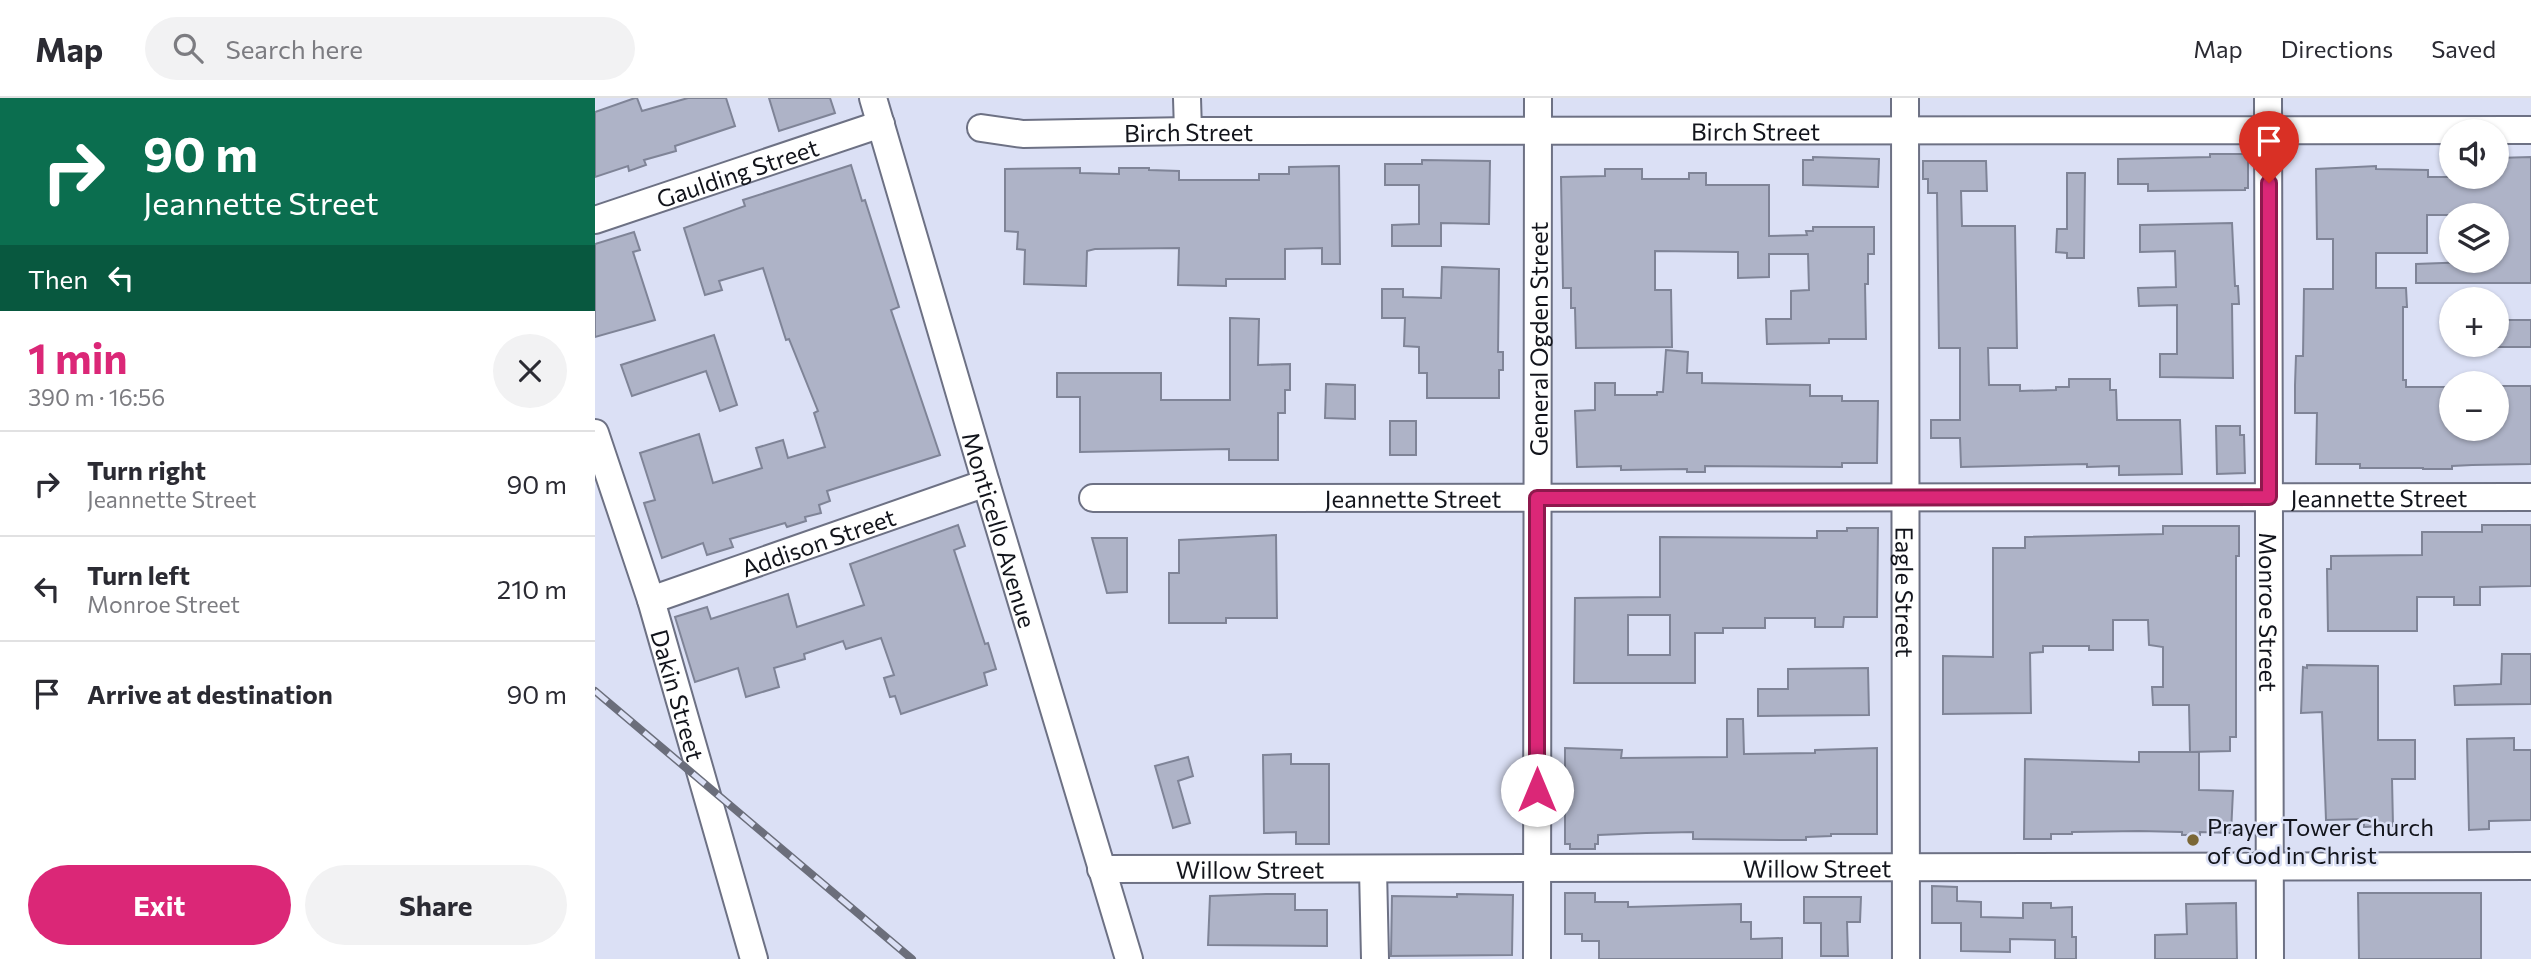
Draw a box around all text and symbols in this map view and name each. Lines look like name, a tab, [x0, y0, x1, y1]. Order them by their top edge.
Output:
search box	[145, 17, 635, 80]
text: Map	[35, 28, 103, 69]
icon: search	[169, 29, 207, 67]
text: Search here	[225, 33, 363, 64]
text: Map	[2193, 34, 2243, 63]
text: Directions	[2281, 34, 2393, 63]
text: Saved	[2431, 34, 2496, 63]
pin	[2239, 111, 2299, 183]
street label: Birch Street	[1124, 116, 1253, 147]
street label: Birch Street	[1691, 116, 1820, 145]
map controls	[2439, 119, 2509, 441]
button: sound	[2439, 119, 2509, 189]
text: 90 m	[143, 122, 258, 182]
icon: arrive	[2250, 122, 2288, 160]
icon: right	[28, 126, 119, 217]
street label: Gaulding Street	[652, 132, 822, 213]
text: Jeannette Street	[143, 182, 379, 222]
button: layers	[2439, 203, 2509, 273]
street label: General Ogden Street	[1523, 222, 1552, 456]
icon: left	[102, 259, 140, 297]
text: Then	[28, 263, 88, 294]
button: +	[2439, 287, 2509, 357]
text: 1 min	[28, 331, 128, 383]
button: close	[493, 334, 567, 408]
button: −	[2439, 371, 2509, 441]
text: 390 m · 16:56	[28, 383, 165, 411]
street label: Monticello Avenue	[957, 428, 1043, 631]
text: Turn right	[87, 454, 206, 485]
icon: right	[28, 465, 66, 503]
text: 90 m	[507, 468, 567, 499]
street label: Jeannette Street	[1325, 483, 1502, 512]
street label: Jeannette Street	[2291, 483, 2468, 512]
text: Jeannette Street	[87, 485, 256, 513]
street label: Addison Street	[737, 501, 899, 582]
street label: Eagle Street	[1891, 526, 1920, 658]
street label: Monroe Street	[2255, 532, 2284, 692]
text: Turn left	[87, 559, 190, 590]
icon: left	[28, 570, 66, 608]
text: 210 m	[497, 573, 567, 604]
text: Monroe Street	[87, 590, 240, 618]
street label: Dakin Street	[646, 626, 711, 764]
icon: arrive	[28, 675, 66, 713]
text: Arrive at destination	[87, 678, 333, 709]
text: 90 m	[507, 678, 567, 709]
position arrow	[1500, 753, 1574, 827]
place label: Prayer Tower Church of God in Christ	[2207, 812, 2434, 869]
marker: Prayer Tower Church of God in Christ	[2185, 832, 2201, 848]
street label: Willow Street	[1743, 853, 1891, 882]
street label: Willow Street	[1176, 854, 1324, 883]
button: Exit	[28, 865, 291, 945]
button: Share	[305, 865, 567, 945]

